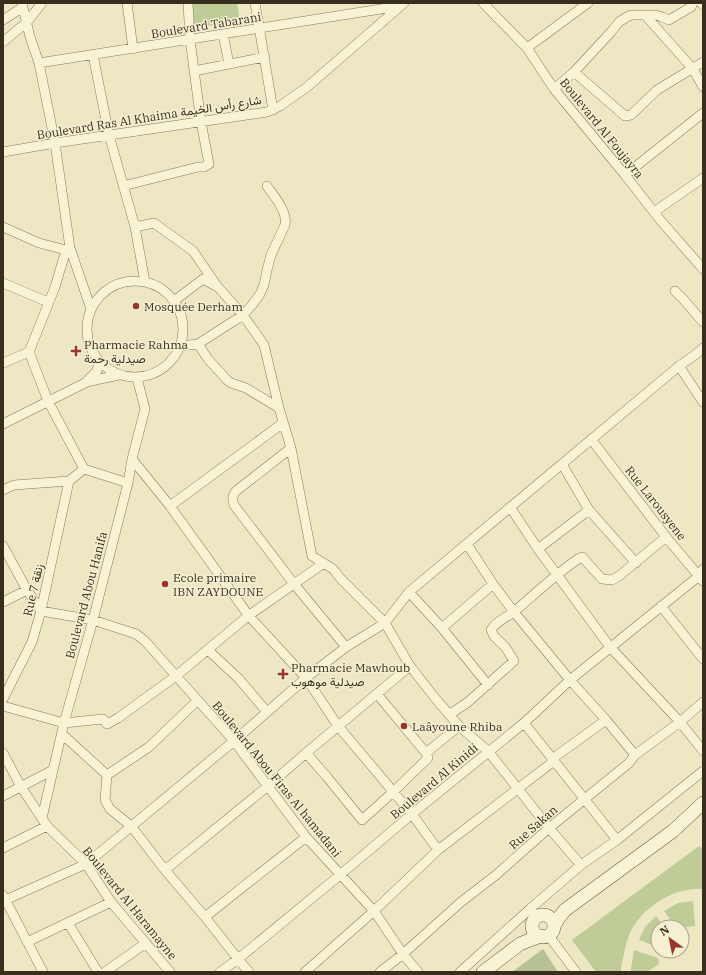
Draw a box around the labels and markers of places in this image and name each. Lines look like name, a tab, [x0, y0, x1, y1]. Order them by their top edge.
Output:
place label: Mosquée Derham	[144, 299, 244, 314]
marker: Mosquée Derham	[131, 301, 141, 311]
place label: Pharmacie Rahma صيدلية رحمة	[84, 337, 189, 367]
marker: Pharmacie Rahma صيدلية رحمة	[71, 346, 81, 356]
place label: Ecole primaire IBN ZAYDOUNE	[173, 570, 263, 599]
marker: Ecole primaire IBN ZAYDOUNE	[160, 579, 170, 589]
place label: Pharmacie Mawhoub صيدلية موهوب	[291, 660, 410, 690]
marker: Pharmacie Mawhoub صيدلية موهوب	[278, 669, 288, 679]
place label: Laâyoune Rhiba	[412, 719, 503, 734]
marker: Laâyoune Rhiba	[399, 721, 409, 731]

